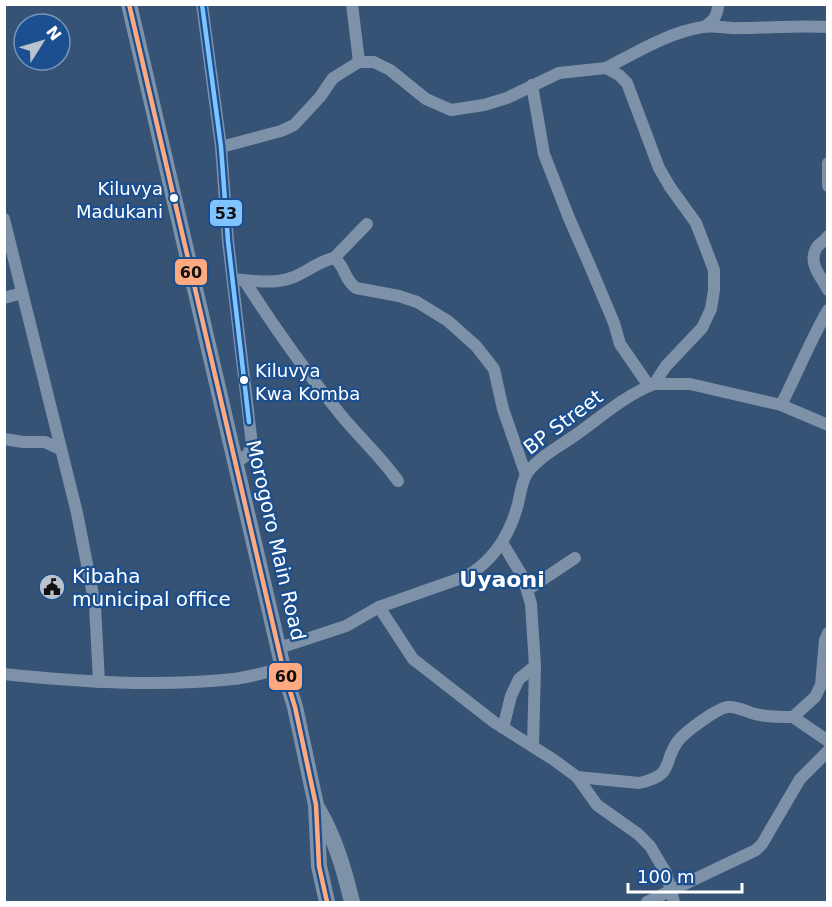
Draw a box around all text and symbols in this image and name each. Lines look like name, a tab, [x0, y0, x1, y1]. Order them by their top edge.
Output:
north arrow	[12, 12, 72, 72]
text: N	[42, 22, 65, 44]
place label: Kiluvya Madukani	[76, 178, 163, 222]
marker: Kiluvya Madukani	[168, 192, 180, 204]
line badge: 53	[209, 199, 243, 227]
text: 53	[215, 204, 237, 223]
line badge: 60	[174, 258, 208, 286]
text: 60	[180, 263, 202, 282]
place label: Kiluvya Kwa Komba	[255, 360, 360, 404]
marker: Kiluvya Kwa Komba	[238, 374, 250, 386]
street label: BP Street	[519, 384, 607, 460]
street label: Morogoro Main Road	[241, 437, 311, 643]
place label: Kibaha municipal office	[72, 564, 231, 611]
district label: Uyaoni	[459, 567, 545, 592]
public building icon: Kibaha municipal office	[37, 572, 67, 602]
line badge: 60	[268, 662, 303, 691]
text: 60	[275, 667, 297, 686]
scale bar	[628, 856, 742, 894]
text: 100 m	[637, 866, 695, 887]

